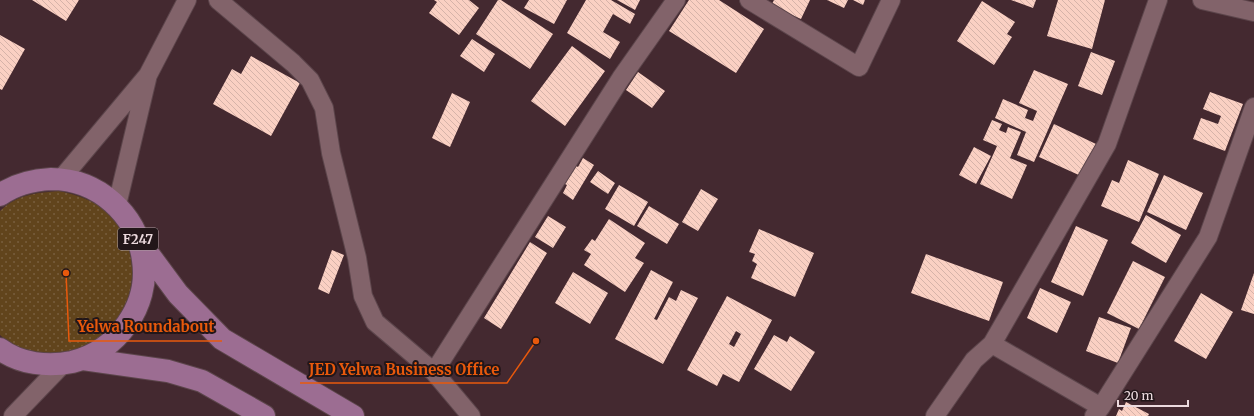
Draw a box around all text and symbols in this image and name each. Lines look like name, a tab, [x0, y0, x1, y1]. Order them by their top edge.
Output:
road number: F247	[118, 228, 158, 250]
callout: Yelwa Roundabout	[69, 314, 222, 341]
text: Yelwa Roundabout	[76, 317, 215, 336]
callout: JED Yelwa Business Office	[300, 356, 507, 383]
text: JED Yelwa Business Office	[308, 360, 499, 379]
scale bar	[1118, 382, 1188, 408]
text: 20 m	[1124, 388, 1153, 403]

